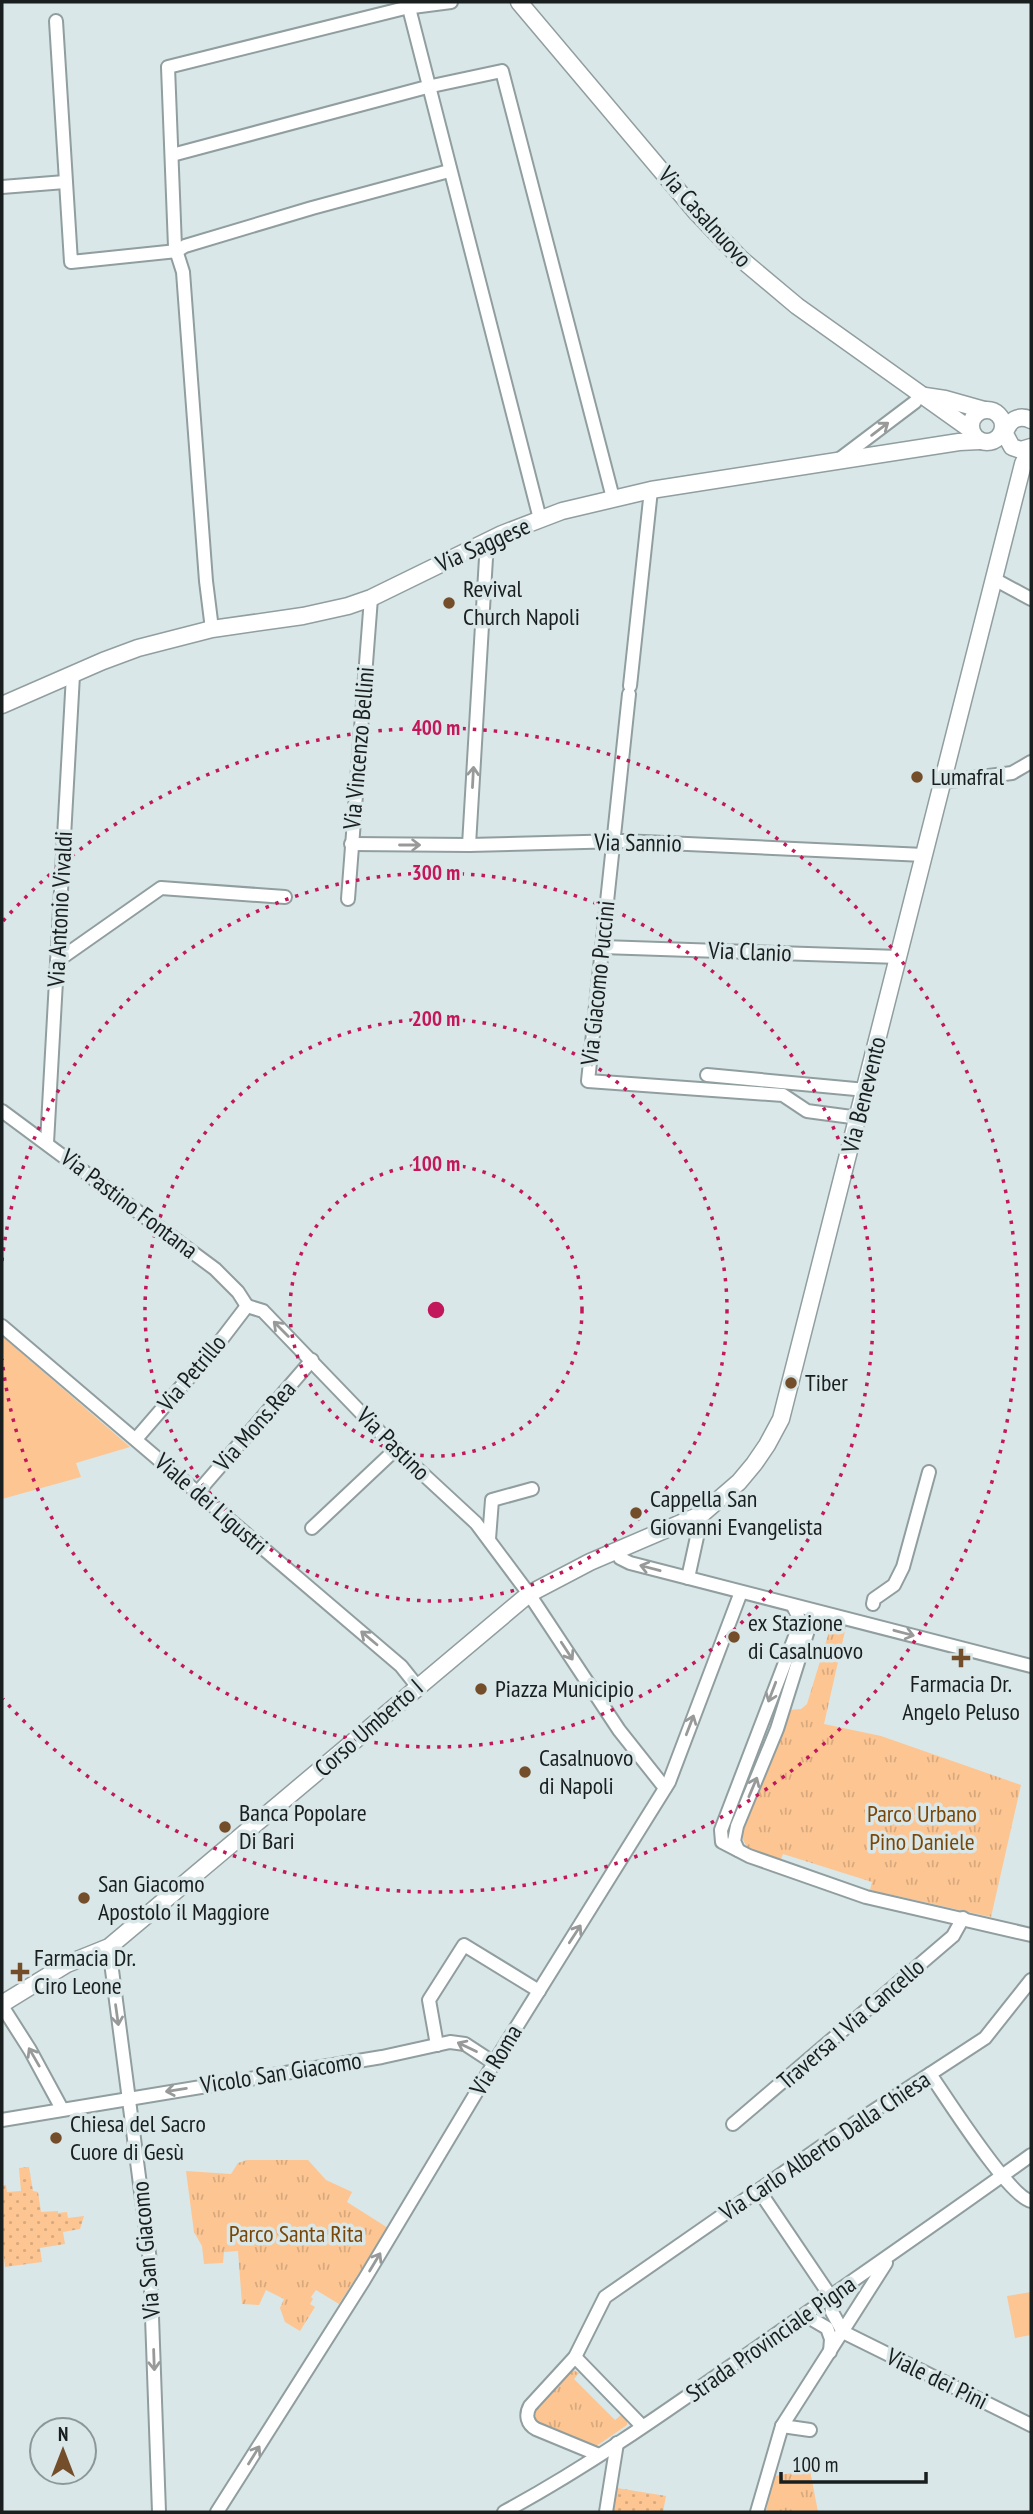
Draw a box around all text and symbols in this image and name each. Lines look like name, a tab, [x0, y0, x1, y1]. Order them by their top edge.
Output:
street label: Via Casalnuovo	[651, 159, 759, 274]
one-way arrow	[870, 421, 888, 436]
street label: Via Saggese	[430, 510, 535, 579]
place label: Revival Church Napoli	[463, 573, 580, 632]
marker: Revival Church Napoli	[441, 595, 457, 611]
street label: Via Vincenzo Bellini	[336, 665, 381, 832]
text: 400 m	[412, 714, 460, 741]
place label: Lumafral	[931, 761, 1005, 792]
one-way arrow	[466, 766, 479, 789]
marker: Lumafral	[909, 769, 925, 785]
street label: Via Sannio	[593, 826, 682, 859]
street label: Via Antonio Vivaldi	[40, 830, 79, 989]
one-way arrow	[398, 838, 421, 851]
text: 300 m	[412, 859, 460, 886]
street label: Via Giacomo Puccini	[573, 899, 622, 1068]
street label: Via Clanio	[707, 935, 792, 968]
text: 200 m	[412, 1005, 460, 1032]
street label: Via Benevento	[834, 1033, 893, 1157]
street label: Via Pastino Fontana	[54, 1141, 204, 1265]
text: 100 m	[412, 1150, 460, 1177]
centre of rings	[424, 1298, 448, 1322]
one-way arrow	[273, 1321, 290, 1338]
street label: Via Petrillo	[150, 1328, 233, 1418]
place label: Tiber	[805, 1367, 848, 1398]
street label: Via Mons.Rea	[206, 1374, 302, 1478]
marker: Tiber	[783, 1375, 799, 1391]
street label: Via Pastino	[349, 1400, 437, 1487]
street label: Viale dei Ligustri	[148, 1445, 274, 1561]
place label: Cappella San Giovanni Evangelista	[650, 1483, 823, 1542]
marker: Cappella San Giovanni Evangelista	[628, 1505, 644, 1521]
one-way arrow	[639, 1561, 662, 1574]
place label: ex Stazione di Casalnuovo	[748, 1607, 863, 1666]
one-way arrow	[893, 1627, 915, 1640]
marker: ex Stazione di Casalnuovo	[726, 1629, 742, 1645]
one-way arrow	[360, 1630, 378, 1646]
one-way arrow	[560, 1640, 574, 1660]
marker: Farmacia Dr. Angelo Peluso	[953, 1650, 969, 1666]
place label: Farmacia Dr. Angelo Peluso	[902, 1668, 1020, 1727]
street label: Corso Umberto I	[308, 1672, 429, 1783]
place label: Piazza Municipio	[495, 1673, 634, 1704]
one-way arrow	[765, 1680, 778, 1702]
marker: Piazza Municipio	[473, 1681, 489, 1697]
one-way arrow	[685, 1714, 698, 1736]
place label: Casalnuovo di Napoli	[539, 1742, 633, 1801]
marker: Casalnuovo di Napoli	[517, 1764, 533, 1780]
one-way arrow	[748, 1777, 761, 1798]
place label: Banca Popolare Di Bari	[239, 1797, 367, 1856]
park label: Parco Urbano Pino Daniele	[867, 1798, 977, 1857]
marker: Banca Popolare Di Bari	[217, 1819, 233, 1835]
place label: San Giacomo Apostolo il Maggiore	[98, 1868, 270, 1927]
marker: San Giacomo Apostolo il Maggiore	[76, 1890, 92, 1906]
one-way arrow	[569, 1924, 583, 1944]
place label: Farmacia Dr. Ciro Leone	[34, 1942, 136, 2001]
street label: Traversa I Via Cancello	[771, 1951, 931, 2096]
marker: Farmacia Dr. Ciro Leone	[12, 1964, 28, 1980]
one-way arrow	[110, 2003, 123, 2025]
street label: Via Roma	[462, 2019, 529, 2102]
one-way arrow	[457, 2040, 478, 2053]
street label: Vicolo San Giacomo	[197, 2044, 364, 2101]
one-way arrow	[27, 2047, 41, 2067]
street label: Via Carlo Alberto Dalla Chiesa	[713, 2064, 936, 2228]
one-way arrow	[166, 2084, 188, 2097]
place label: Chiesa del Sacro Cuore di Gesù	[70, 2108, 206, 2167]
marker: Chiesa del Sacro Cuore di Gesù	[48, 2130, 64, 2146]
street label: Via San Giacomo	[124, 2180, 167, 2321]
park label: Parco Santa Rita	[229, 2218, 363, 2249]
one-way arrow	[368, 2252, 382, 2272]
street label: Strada Provinciale Pigna	[680, 2268, 862, 2409]
street label: Viale dei Pini	[881, 2340, 993, 2416]
one-way arrow	[148, 2349, 161, 2372]
north arrow	[28, 2416, 98, 2486]
text: N	[58, 2422, 68, 2446]
scale bar	[781, 2440, 926, 2484]
one-way arrow	[247, 2445, 261, 2465]
text: 100 m	[792, 2451, 838, 2478]

